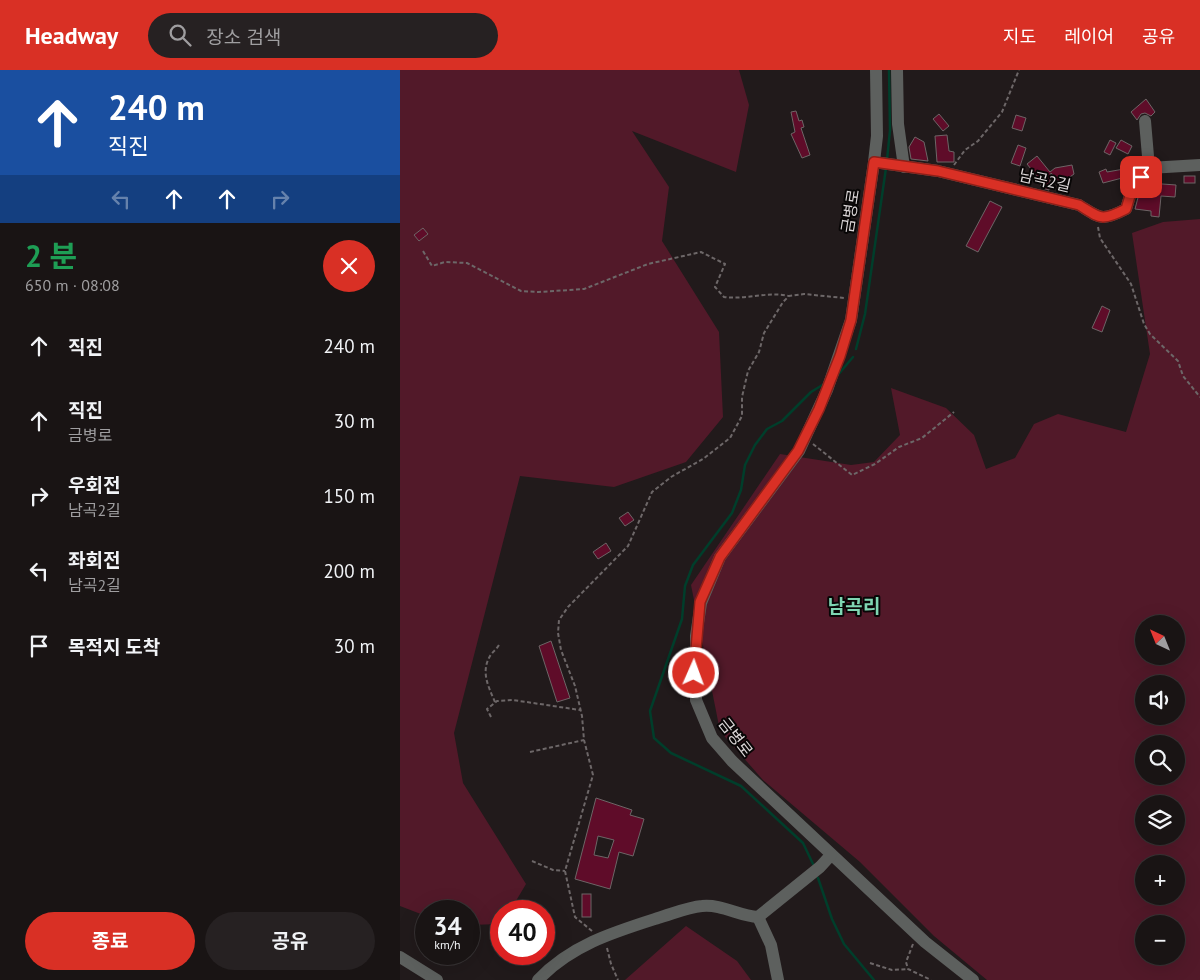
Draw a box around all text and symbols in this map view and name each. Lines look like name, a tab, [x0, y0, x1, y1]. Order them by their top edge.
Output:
search box	[148, 13, 498, 58]
text: Headway	[25, 20, 118, 51]
icon: search	[166, 21, 194, 49]
text: 장소 검색	[206, 25, 281, 49]
text: 지도	[1003, 25, 1036, 48]
text: 레이어	[1064, 25, 1114, 48]
text: 공유	[1142, 25, 1175, 48]
text: 240 m	[108, 84, 205, 130]
icon: ahead	[25, 90, 90, 155]
text: 직진	[108, 132, 148, 160]
pin	[1120, 156, 1162, 198]
icon: arrive	[1127, 163, 1155, 191]
street label: 남곡2길	[1017, 164, 1073, 196]
icon: left	[107, 185, 135, 213]
icon: ahead	[160, 185, 188, 213]
icon: ahead	[213, 185, 241, 213]
icon: right	[266, 185, 294, 213]
street label: 금병로	[837, 187, 863, 234]
text: 2 분	[25, 236, 77, 275]
button: close	[323, 240, 375, 292]
text: 650 m · 08:08	[25, 275, 120, 295]
icon: ahead	[25, 332, 53, 360]
text: 240 m	[323, 334, 375, 358]
text: 직진	[68, 335, 103, 359]
text: 직진	[68, 398, 103, 422]
icon: ahead	[25, 407, 53, 435]
text: 30 m	[334, 409, 375, 433]
text: 금병로	[68, 425, 112, 445]
text: 우회전	[68, 473, 120, 497]
icon: right	[25, 482, 53, 510]
text: 150 m	[323, 484, 375, 508]
text: 남곡2길	[68, 500, 121, 520]
text: 좌회전	[68, 548, 120, 572]
icon: left	[25, 557, 53, 585]
text: 200 m	[323, 559, 375, 583]
text: 남곡2길	[68, 575, 121, 595]
district label: 남곡리	[828, 594, 880, 618]
north arrow	[1135, 615, 1185, 665]
map controls	[1135, 615, 1185, 965]
icon: arrive	[25, 632, 53, 660]
text: 30 m	[334, 634, 375, 658]
text: 목적지 도착	[68, 635, 160, 659]
position arrow	[667, 646, 719, 698]
button: sound	[1135, 675, 1185, 725]
street label: 금병로	[715, 713, 758, 761]
button: search	[1135, 735, 1185, 785]
button: layers	[1135, 795, 1185, 845]
button: +	[1135, 855, 1185, 905]
speed limit sign: 40	[490, 900, 555, 965]
text: 34	[433, 910, 462, 942]
button: 종료	[25, 912, 195, 970]
button: 공유	[205, 912, 375, 970]
button: −	[1135, 915, 1185, 965]
text: km/h	[434, 937, 461, 952]

